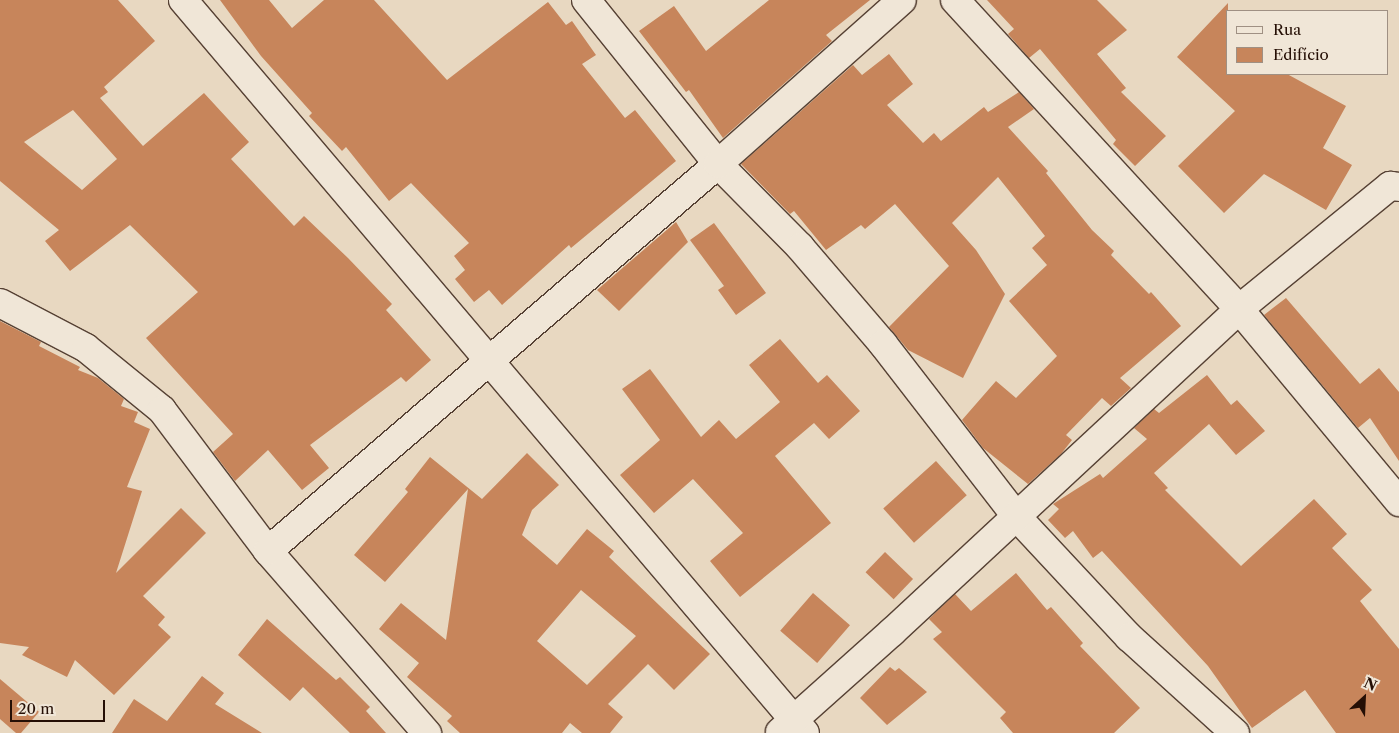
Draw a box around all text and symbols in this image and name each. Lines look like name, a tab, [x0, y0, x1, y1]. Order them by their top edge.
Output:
legend	[1226, 10, 1389, 75]
text: Rua	[1273, 20, 1301, 39]
text: Edifício	[1273, 45, 1329, 64]
north arrow	[1339, 673, 1389, 723]
text: N	[1361, 674, 1380, 695]
scale bar	[12, 690, 108, 722]
text: 20 m	[18, 699, 54, 718]

